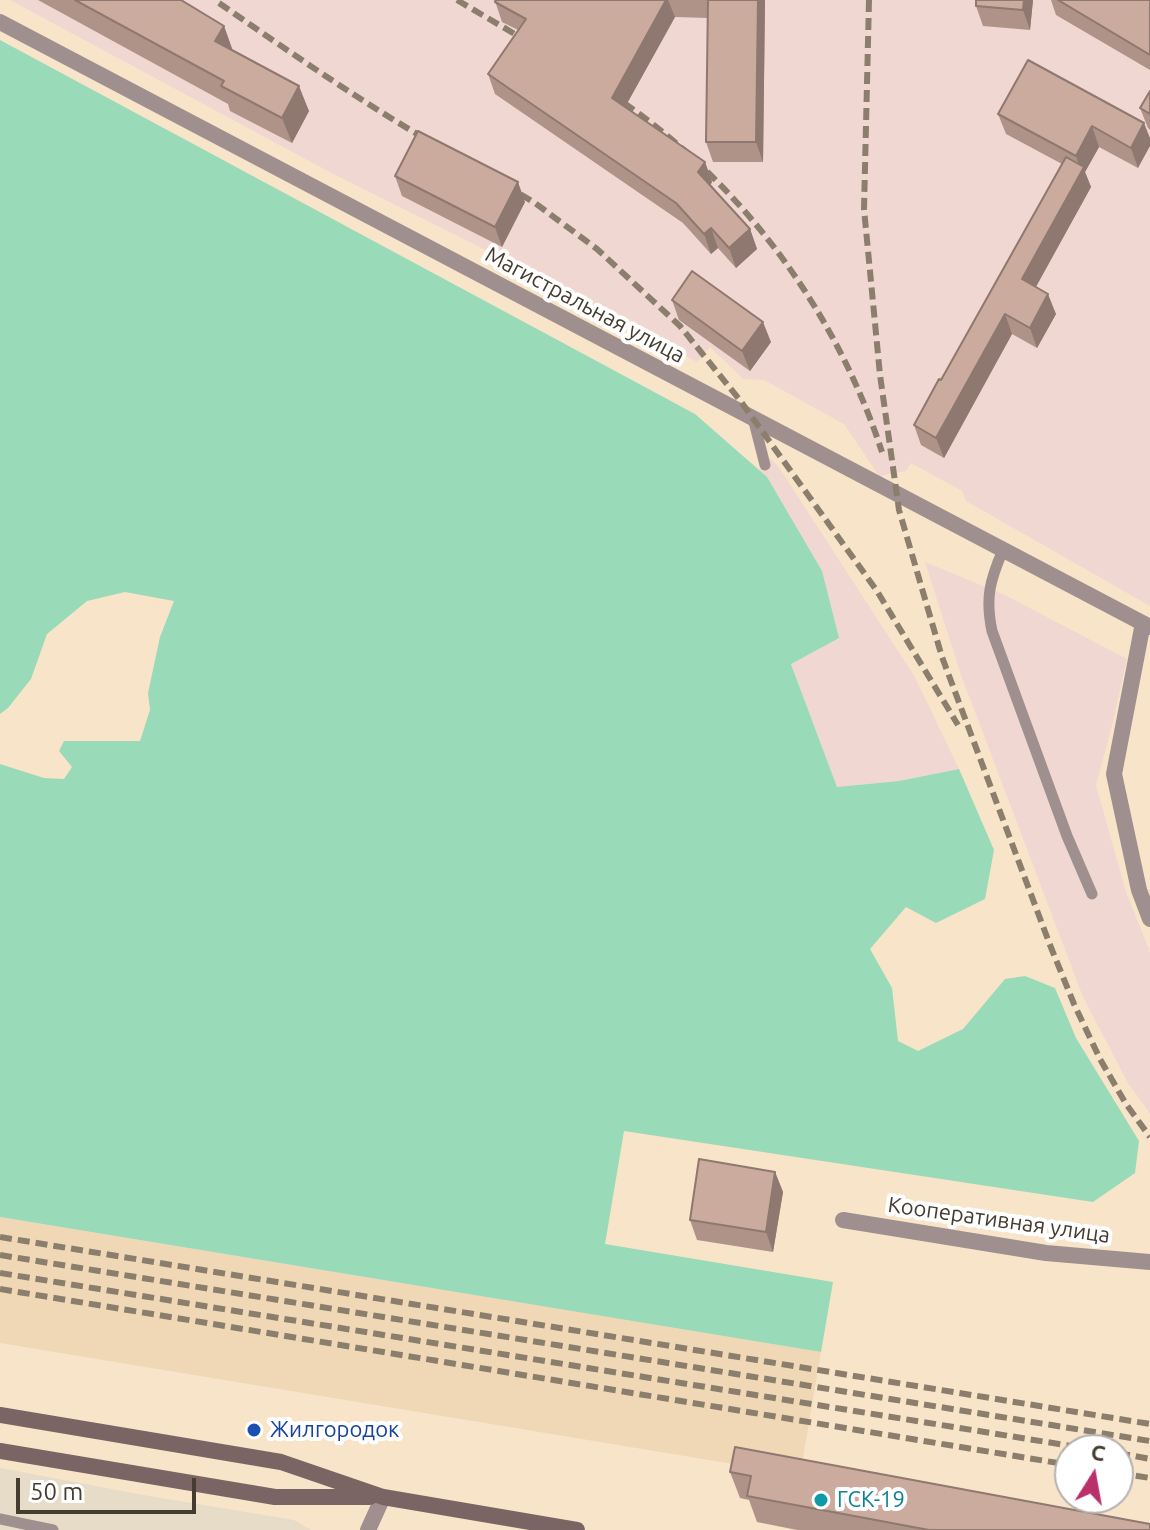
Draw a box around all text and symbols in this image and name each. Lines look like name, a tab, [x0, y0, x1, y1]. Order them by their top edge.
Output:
street label: Магистральная улица	[481, 241, 689, 369]
street label: Кооперативная улица	[886, 1191, 1112, 1249]
place label: Жилгородок	[270, 1417, 399, 1443]
marker: Жилгородок	[245, 1421, 263, 1439]
north arrow	[1054, 1434, 1134, 1514]
text: С	[1089, 1438, 1108, 1466]
scale bar	[20, 1462, 200, 1512]
text: 50 m	[30, 1478, 83, 1505]
place label: ГСК-19	[837, 1487, 905, 1513]
marker: ГСК-19	[812, 1491, 830, 1509]

